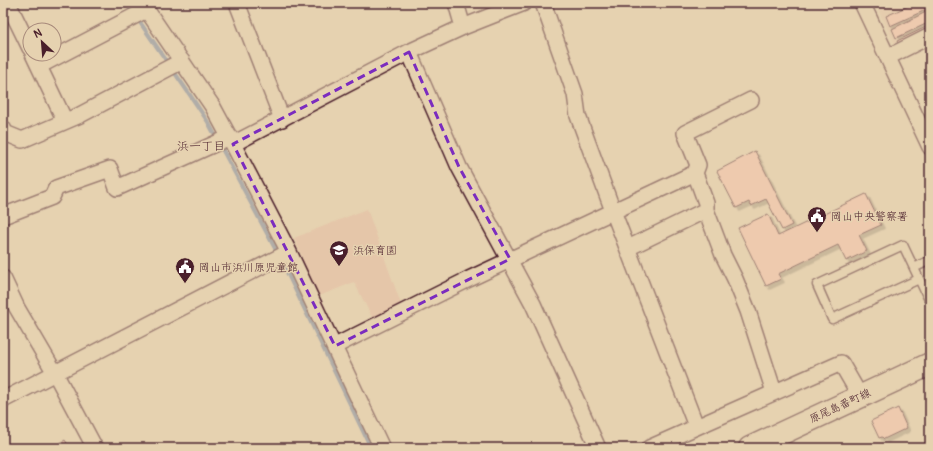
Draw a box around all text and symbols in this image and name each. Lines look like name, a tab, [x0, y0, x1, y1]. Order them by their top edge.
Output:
north arrow	[22, 22, 62, 62]
text: N	[32, 26, 45, 41]
district label: 浜一丁目	[177, 139, 225, 154]
public building icon: 岡山中央警察署	[806, 205, 828, 233]
place label: 岡山中央警察署	[831, 210, 908, 223]
school or university icon: 浜保育園	[328, 239, 350, 267]
place label: 浜保育園	[353, 244, 397, 257]
public building icon: 岡山市浜川原児童館	[174, 256, 196, 284]
place label: 岡山市浜川原児童館	[199, 261, 298, 274]
street label: 原尾島番町線	[807, 386, 873, 426]

